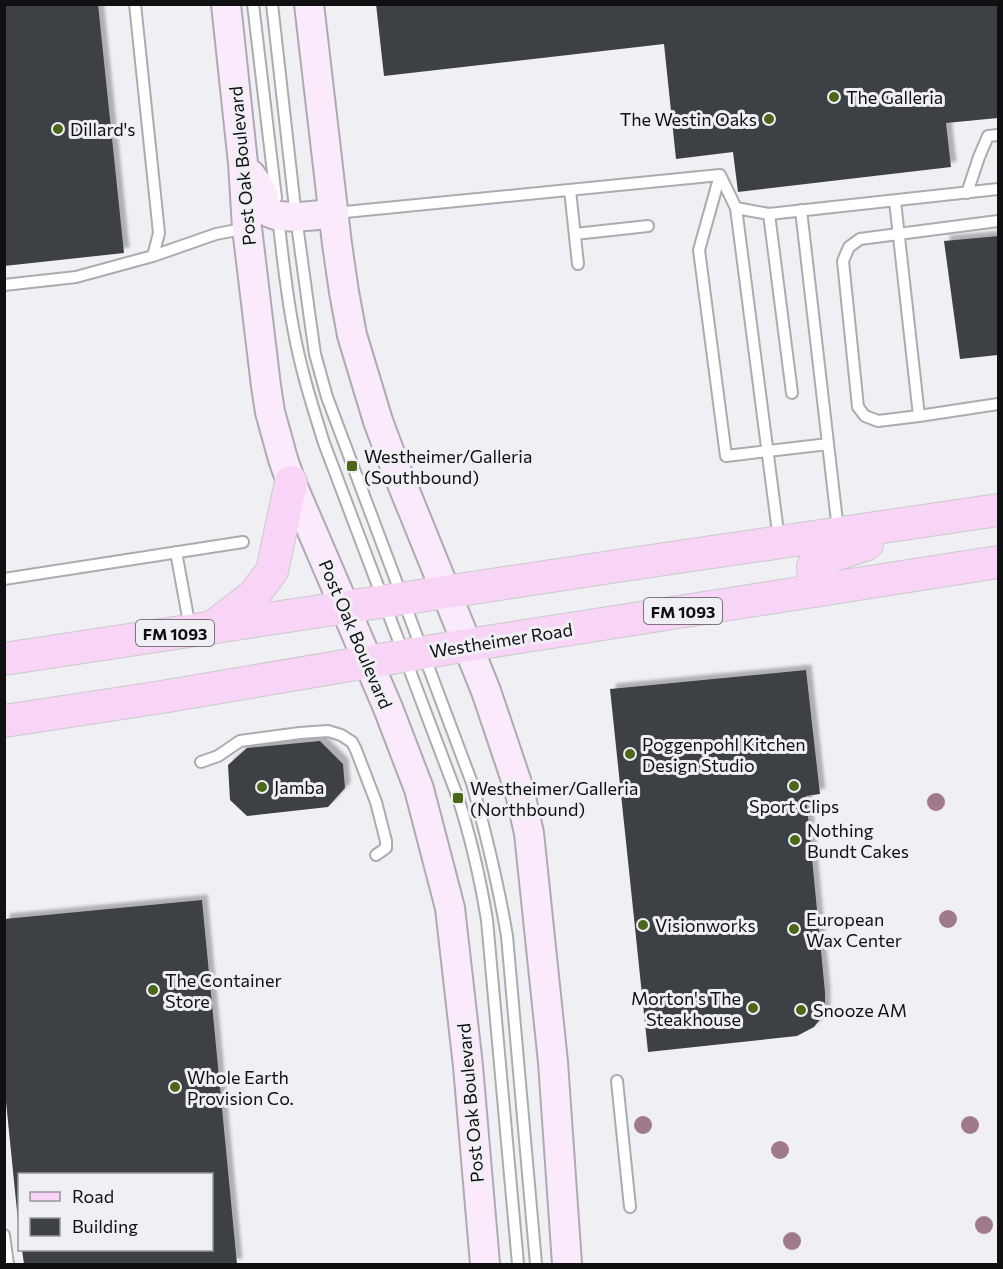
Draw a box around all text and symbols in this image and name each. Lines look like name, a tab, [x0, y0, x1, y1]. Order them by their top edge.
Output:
street label: Post Oak Boulevard	[224, 85, 260, 247]
place label: The Galleria	[846, 86, 943, 108]
marker: The Galleria	[827, 90, 841, 104]
place label: The Westin Oaks	[620, 108, 757, 130]
marker: The Westin Oaks	[762, 112, 776, 126]
place label: Dillard's	[70, 118, 136, 140]
marker: Dillard's	[51, 122, 65, 136]
place label: Westheimer/Galleria (Southbound)	[364, 445, 532, 488]
marker: Westheimer/Galleria (Southbound)	[345, 459, 359, 473]
street label: Post Oak Boulevard	[315, 556, 397, 712]
road number: FM 1093	[644, 598, 722, 624]
street label: Westheimer Road	[428, 618, 574, 662]
road number: FM 1093	[136, 620, 214, 646]
place label: Poggenpohl Kitchen Design Studio	[642, 733, 806, 776]
marker: Poggenpohl Kitchen Design Studio	[623, 747, 637, 761]
place label: Jamba	[274, 776, 324, 798]
place label: Westheimer/Galleria (Northbound)	[470, 777, 638, 820]
marker: Sport Clips	[787, 779, 801, 793]
marker: Jamba	[255, 780, 269, 794]
marker: Westheimer/Galleria (Northbound)	[451, 791, 465, 805]
place label: Sport Clips	[749, 795, 839, 817]
place label: Nothing Bundt Cakes	[807, 819, 909, 862]
marker: Nothing Bundt Cakes	[788, 833, 802, 847]
place label: European Wax Center	[806, 908, 902, 951]
place label: Visionworks	[655, 914, 756, 936]
marker: Visionworks	[636, 918, 650, 932]
marker: European Wax Center	[787, 922, 801, 936]
place label: The Container Store	[165, 969, 282, 1012]
marker: The Container Store	[146, 983, 160, 997]
place label: Morton's The Steakhouse	[631, 987, 741, 1030]
place label: Snooze AM	[813, 999, 907, 1021]
marker: Morton's The Steakhouse	[746, 1001, 760, 1015]
marker: Snooze AM	[794, 1003, 808, 1017]
street label: Post Oak Boulevard	[452, 1022, 488, 1184]
place label: Whole Earth Provision Co.	[187, 1066, 294, 1109]
marker: Whole Earth Provision Co.	[168, 1080, 182, 1094]
legend	[18, 1173, 213, 1251]
text: Road	[72, 1185, 114, 1207]
text: Building	[72, 1215, 138, 1237]

